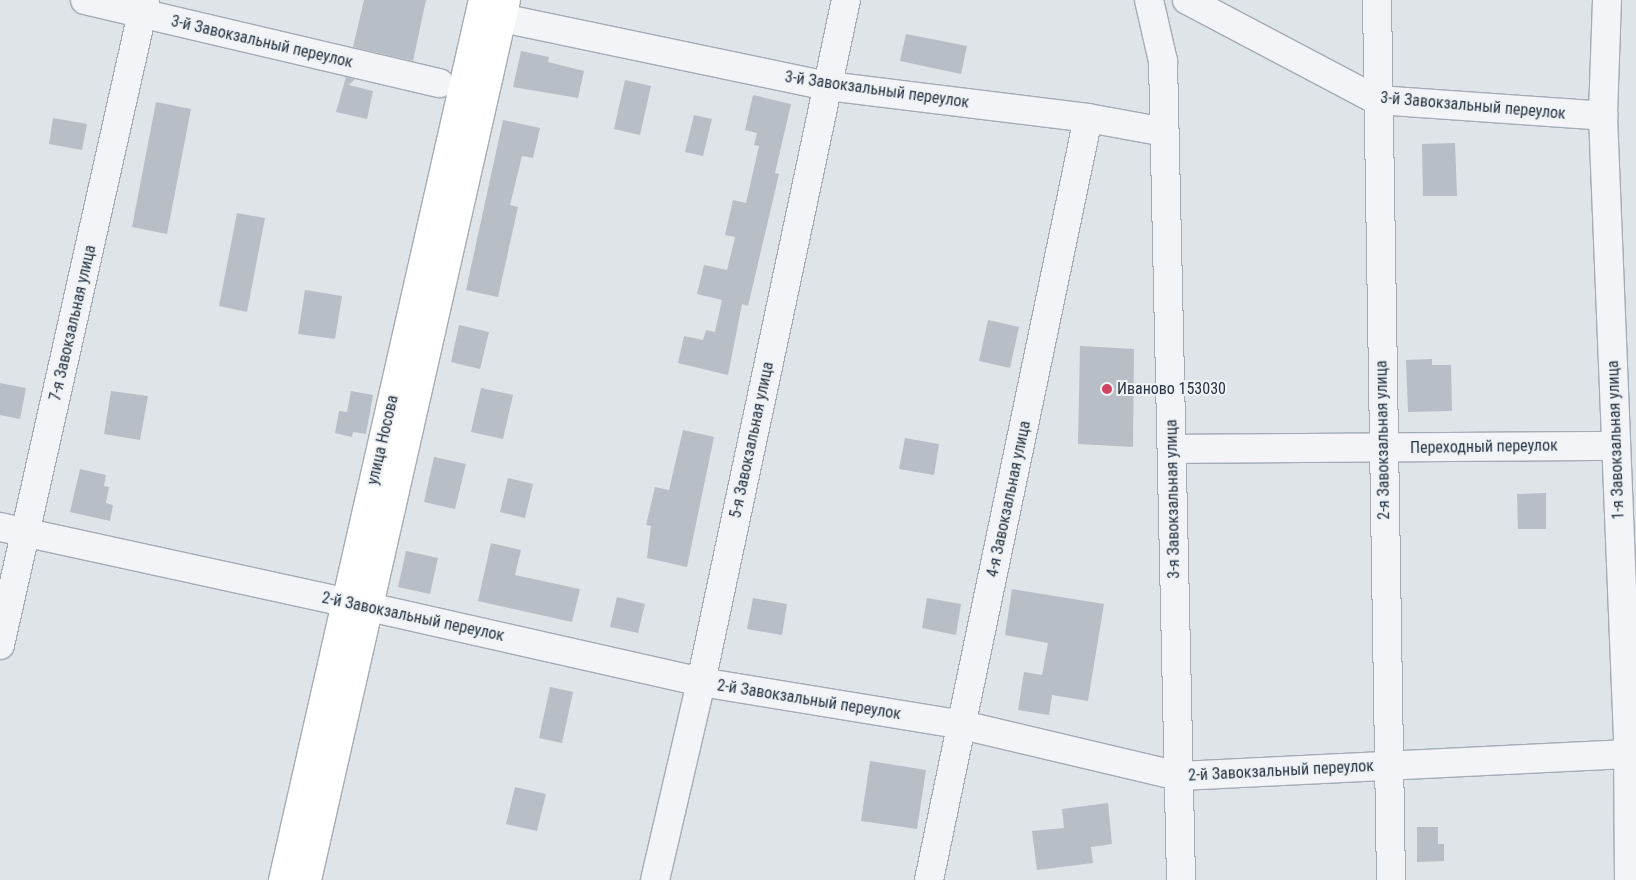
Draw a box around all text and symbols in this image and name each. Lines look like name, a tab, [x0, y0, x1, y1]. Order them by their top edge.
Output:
street label: 3-й Завокзальный переулок	[169, 12, 355, 72]
street label: 3-й Завокзальный переулок	[784, 68, 970, 112]
street label: 3-й Завокзальный переулок	[1379, 88, 1567, 124]
street label: 7-я Завокзальная улица	[46, 243, 100, 403]
street label: 5-я Завокзальная улица	[726, 360, 778, 520]
street label: 2-я Завокзальная улица	[1372, 360, 1394, 520]
street label: 1-я Завокзальная улица	[1604, 360, 1628, 520]
place label: Иваново 153030	[1117, 379, 1226, 399]
marker: Иваново 153030	[1101, 383, 1113, 395]
street label: улица Носова	[363, 393, 403, 487]
street label: 4-я Завокзальная улица	[983, 419, 1035, 579]
street label: 3-я Завокзальная улица	[1162, 419, 1184, 579]
street label: Переходный переулок	[1410, 436, 1558, 458]
street label: 2-й Завокзальный переулок	[320, 588, 506, 646]
street label: 2-й Завокзальный переулок	[716, 676, 902, 724]
street label: 2-й Завокзальный переулок	[1188, 757, 1374, 785]

